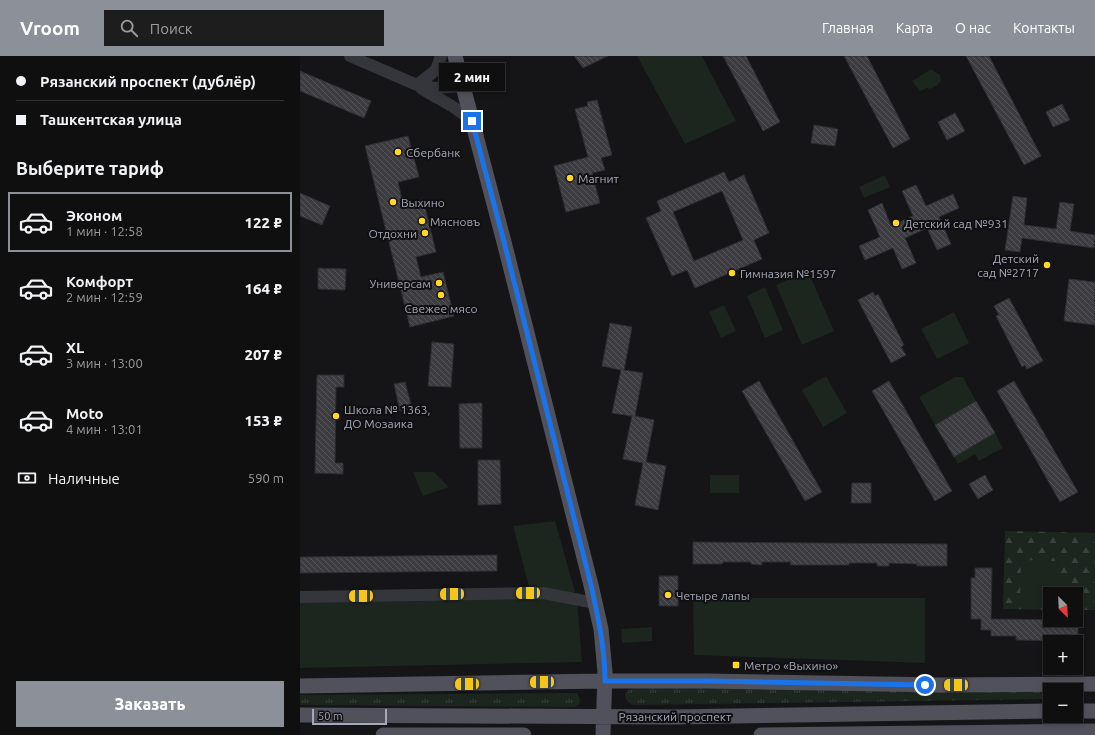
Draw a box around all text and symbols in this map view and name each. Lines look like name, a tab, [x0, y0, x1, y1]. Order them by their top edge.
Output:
search box	[104, 10, 384, 46]
text: Vroom	[20, 17, 80, 39]
icon: search	[118, 17, 140, 39]
text: Поиск	[150, 20, 193, 37]
text: Главная	[822, 20, 874, 36]
text: Карта	[896, 20, 933, 36]
text: О нас	[955, 20, 991, 36]
text: Контакты	[1013, 20, 1075, 36]
callout: 2 мин	[439, 63, 505, 91]
text: 2 мин	[454, 70, 490, 84]
text: Рязанский проспект (дублёр)	[40, 73, 256, 90]
text: Ташкентская улица	[40, 111, 182, 128]
route end	[463, 112, 481, 130]
place label: Сбербанк	[406, 146, 460, 159]
marker: Сбербанк	[393, 147, 403, 157]
text: Выберите тариф	[16, 158, 164, 178]
place label: Магнит	[578, 172, 620, 185]
marker: Магнит	[565, 173, 575, 183]
place label: Выхино	[401, 196, 445, 209]
marker: Выхино	[388, 197, 398, 207]
icon: car	[18, 204, 54, 240]
text: Эконом	[66, 207, 122, 224]
text: 122 ₽	[245, 214, 282, 231]
place label: Мясновъ	[430, 215, 480, 228]
marker: Мясновъ	[417, 216, 427, 226]
place label: Детский сад №931	[904, 217, 1008, 230]
marker: Детский сад №931	[891, 218, 901, 228]
text: 1 мин · 12:58	[66, 224, 143, 238]
place label: Отдохни	[369, 227, 417, 240]
marker: Отдохни	[420, 228, 430, 238]
place label: Детский сад №2717	[977, 252, 1039, 279]
marker: Детский сад №2717	[1042, 260, 1052, 270]
place label: Гимназия №1597	[740, 267, 836, 280]
marker: Гимназия №1597	[727, 268, 737, 278]
icon: car	[18, 270, 54, 306]
text: Комфорт	[66, 273, 133, 290]
place label: Универсам	[369, 277, 431, 290]
marker: Универсам	[434, 278, 444, 288]
text: 164 ₽	[245, 280, 282, 297]
text: 2 мин · 12:59	[66, 290, 143, 304]
marker: Свежее мясо	[436, 290, 446, 300]
place label: Свежее мясо	[404, 302, 478, 315]
icon: car	[18, 336, 54, 372]
text: XL	[66, 339, 84, 356]
text: 207 ₽	[245, 346, 282, 363]
text: 3 мин · 13:00	[66, 356, 143, 370]
icon: car	[18, 402, 54, 438]
place label: Школа № 1363, ДО Мозаика	[344, 403, 431, 430]
text: Moto	[66, 405, 104, 422]
marker: Школа № 1363, ДО Мозаика	[331, 411, 341, 421]
text: 153 ₽	[245, 412, 282, 429]
text: 4 мин · 13:01	[66, 422, 143, 436]
icon: cash	[16, 467, 38, 489]
text: Наличные	[48, 470, 120, 487]
text: 590 m	[248, 471, 284, 485]
car	[516, 587, 540, 599]
north arrow	[1043, 587, 1083, 627]
map controls	[1043, 587, 1083, 723]
car	[440, 588, 464, 600]
place label: Четыре лапы	[676, 589, 750, 602]
car	[349, 590, 373, 602]
marker: Четыре лапы	[663, 590, 673, 600]
button: +	[1043, 635, 1083, 675]
place label: Метро «Выхино»	[744, 659, 839, 672]
marker: Метро «Выхино»	[731, 660, 741, 670]
car	[530, 676, 554, 688]
route start	[916, 676, 934, 694]
car	[455, 678, 479, 690]
car	[944, 679, 968, 691]
button: Заказать	[16, 681, 284, 727]
button: −	[1043, 683, 1083, 723]
scale bar	[312, 707, 387, 726]
text: 50 m	[318, 710, 342, 722]
street label: Рязанский проспект	[619, 710, 732, 723]

